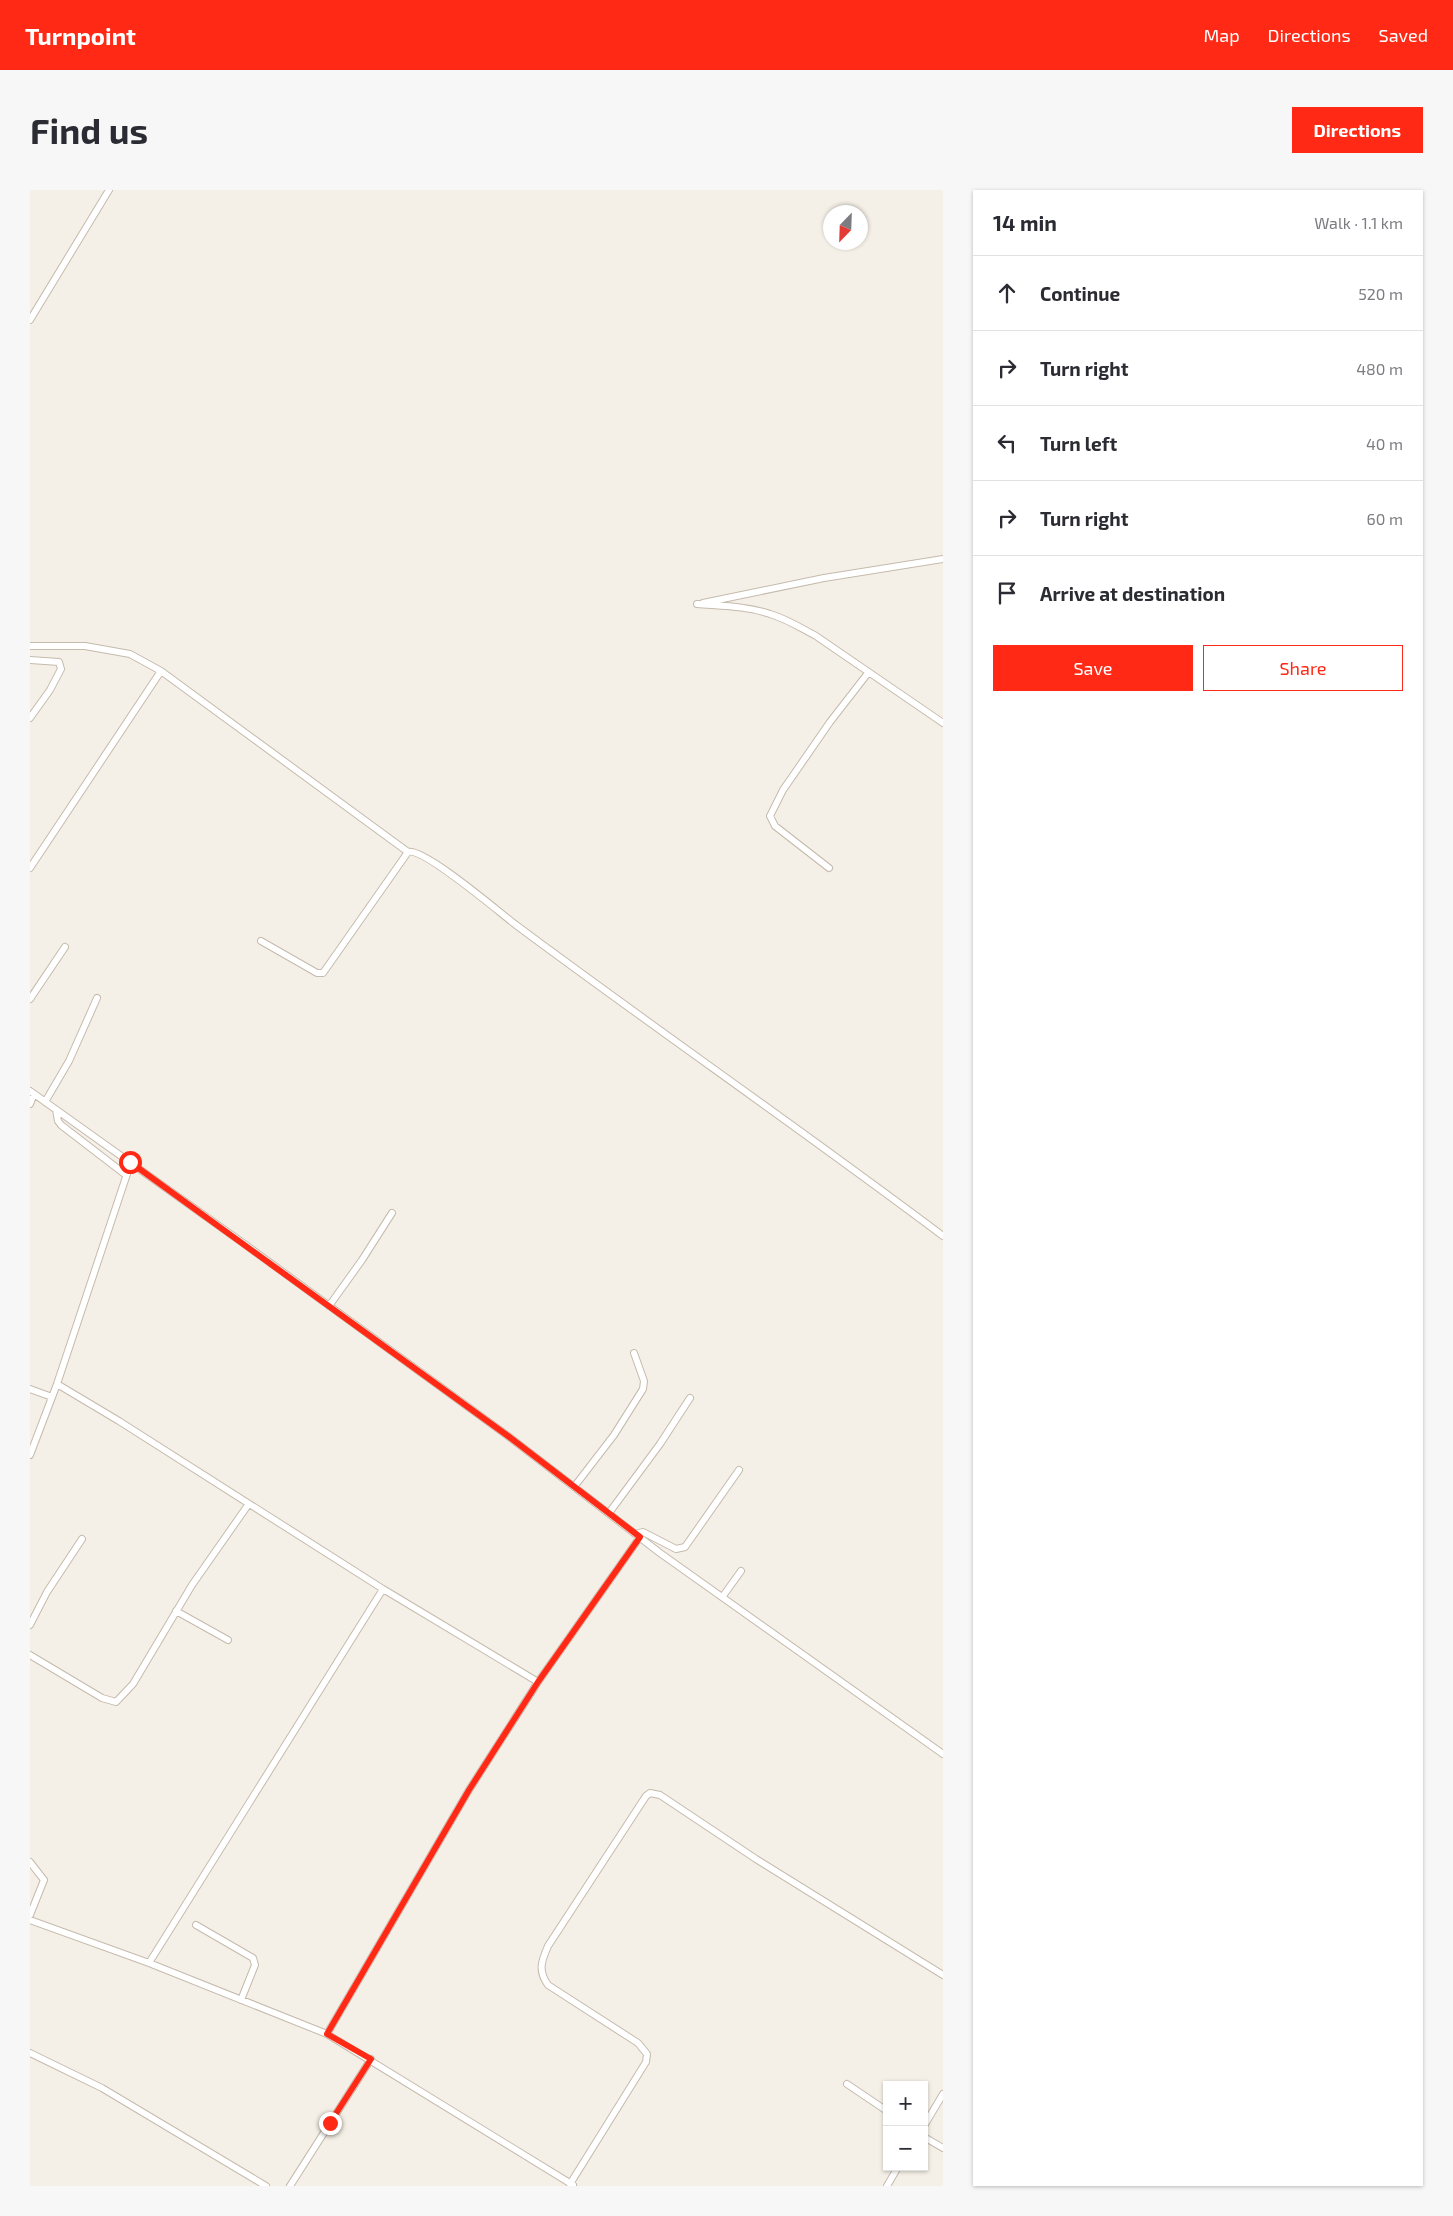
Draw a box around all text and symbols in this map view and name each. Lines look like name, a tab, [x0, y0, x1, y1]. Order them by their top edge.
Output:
text: Turnpoint	[25, 21, 136, 50]
text: Map	[1203, 24, 1240, 46]
text: Directions	[1268, 24, 1351, 46]
text: Saved	[1379, 24, 1428, 46]
button: Directions	[1292, 107, 1423, 153]
text: Find us	[30, 109, 148, 151]
north arrow	[823, 205, 868, 250]
text: 14 min	[993, 210, 1057, 235]
text: Walk · 1.1 km	[1314, 213, 1403, 232]
icon: ahead	[993, 279, 1021, 307]
text: Continue	[1040, 282, 1120, 305]
text: 520 m	[1358, 284, 1403, 303]
icon: right	[993, 354, 1021, 382]
text: Turn right	[1040, 357, 1128, 380]
text: 480 m	[1356, 359, 1403, 378]
icon: left	[993, 429, 1021, 457]
text: Turn left	[1040, 432, 1117, 455]
text: 40 m	[1366, 434, 1403, 453]
icon: right	[993, 504, 1021, 532]
text: Turn right	[1040, 507, 1128, 530]
text: 60 m	[1367, 509, 1403, 528]
icon: arrive	[993, 579, 1021, 607]
text: Arrive at destination	[1040, 582, 1225, 605]
button: Save	[993, 645, 1193, 691]
button: Share	[1203, 645, 1403, 691]
route start	[119, 1151, 142, 1174]
map controls	[883, 2081, 928, 2171]
button: +	[883, 2081, 928, 2126]
route end	[319, 2112, 342, 2135]
button: −	[883, 2126, 928, 2171]

